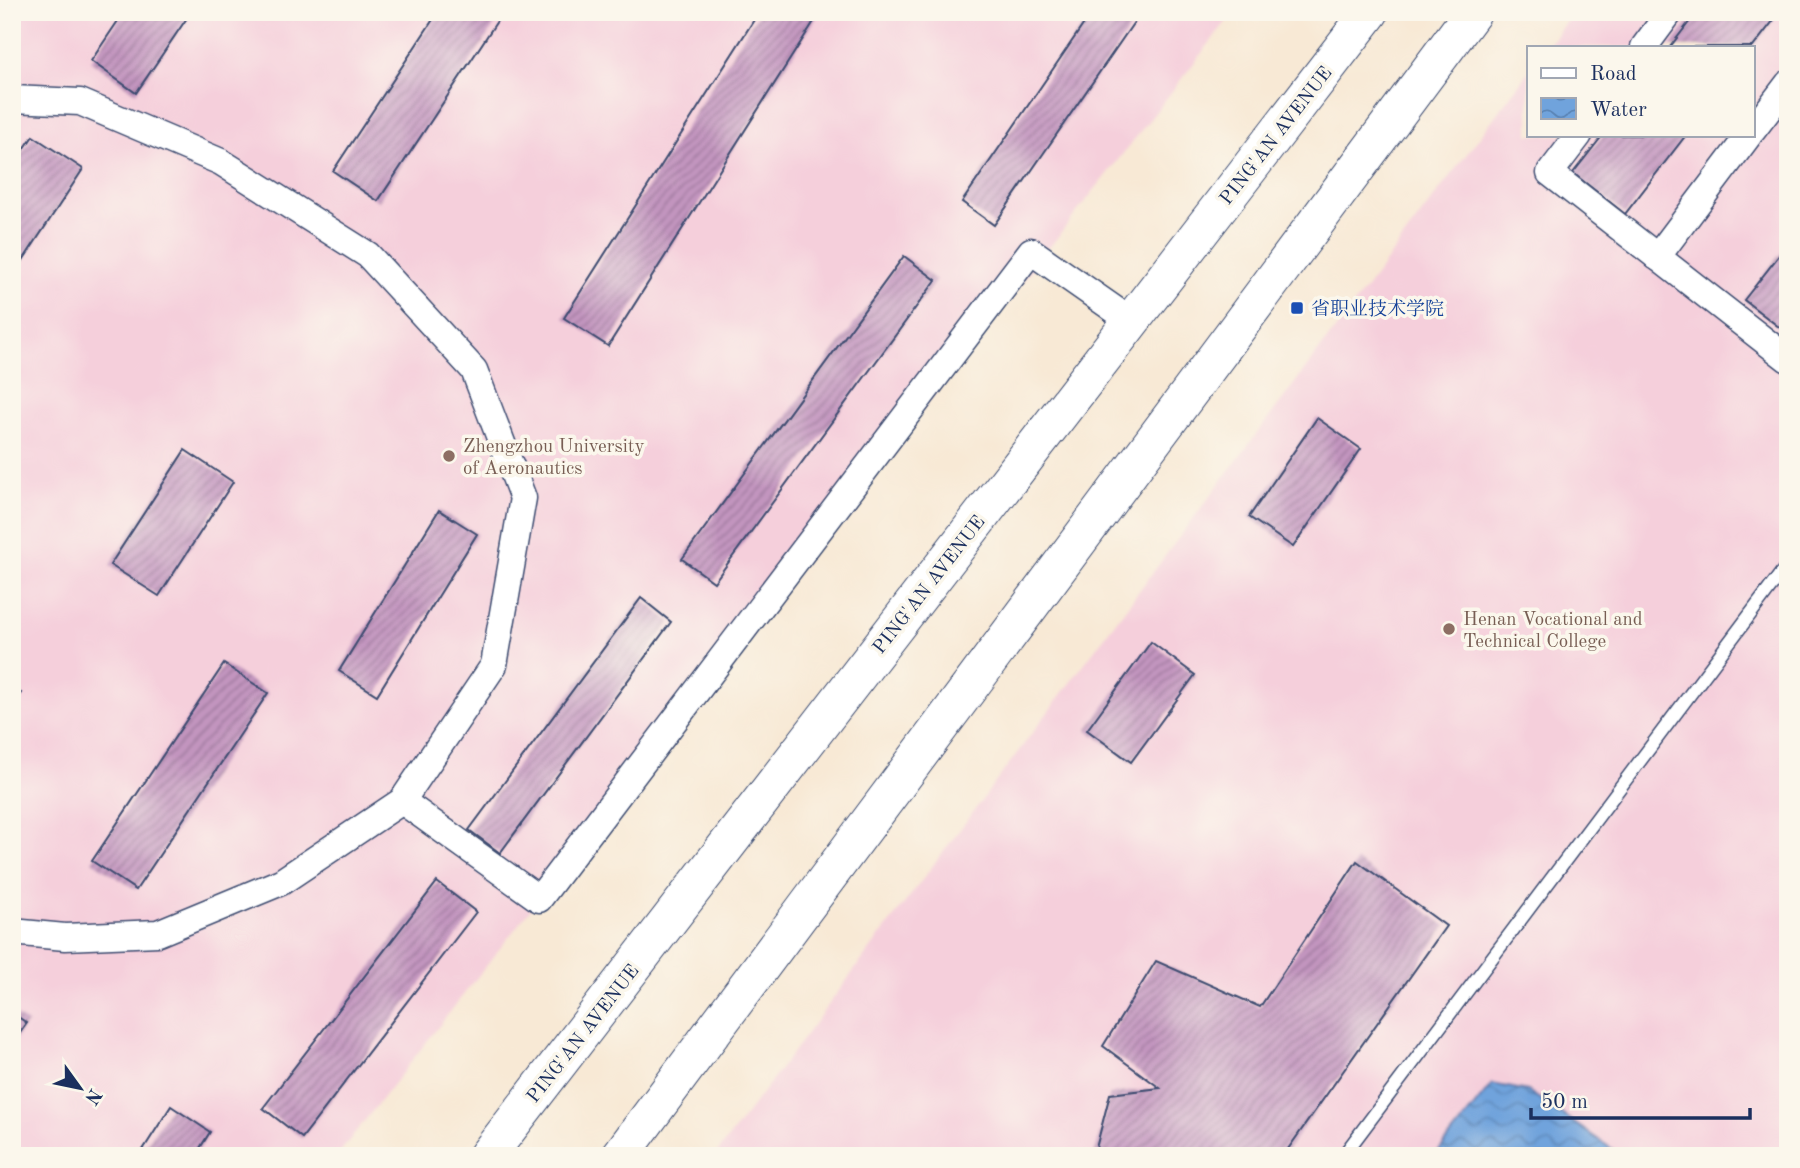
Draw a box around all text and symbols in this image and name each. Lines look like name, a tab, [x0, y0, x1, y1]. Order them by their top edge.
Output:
legend	[1527, 46, 1755, 136]
street label: PING'AN AVENUE	[1217, 64, 1337, 209]
text: Road	[1590, 64, 1637, 85]
text: Water	[1590, 100, 1647, 121]
place label: 省职业技术学院	[1311, 298, 1444, 320]
marker: 省职业技术学院	[1289, 300, 1305, 316]
place label: Zhengzhou University of Aeronautics	[463, 438, 645, 479]
marker: Zhengzhou University of Aeronautics	[441, 448, 457, 464]
street label: PING'AN AVENUE	[870, 513, 990, 658]
place label: Henan Vocational and Technical College	[1463, 611, 1643, 652]
marker: Henan Vocational and Technical College	[1441, 621, 1457, 637]
street label: PING'AN AVENUE	[524, 962, 644, 1107]
north arrow	[46, 1052, 116, 1122]
scale bar	[1531, 1077, 1749, 1121]
text: N	[80, 1085, 104, 1108]
text: 50 m	[1541, 1092, 1588, 1113]

